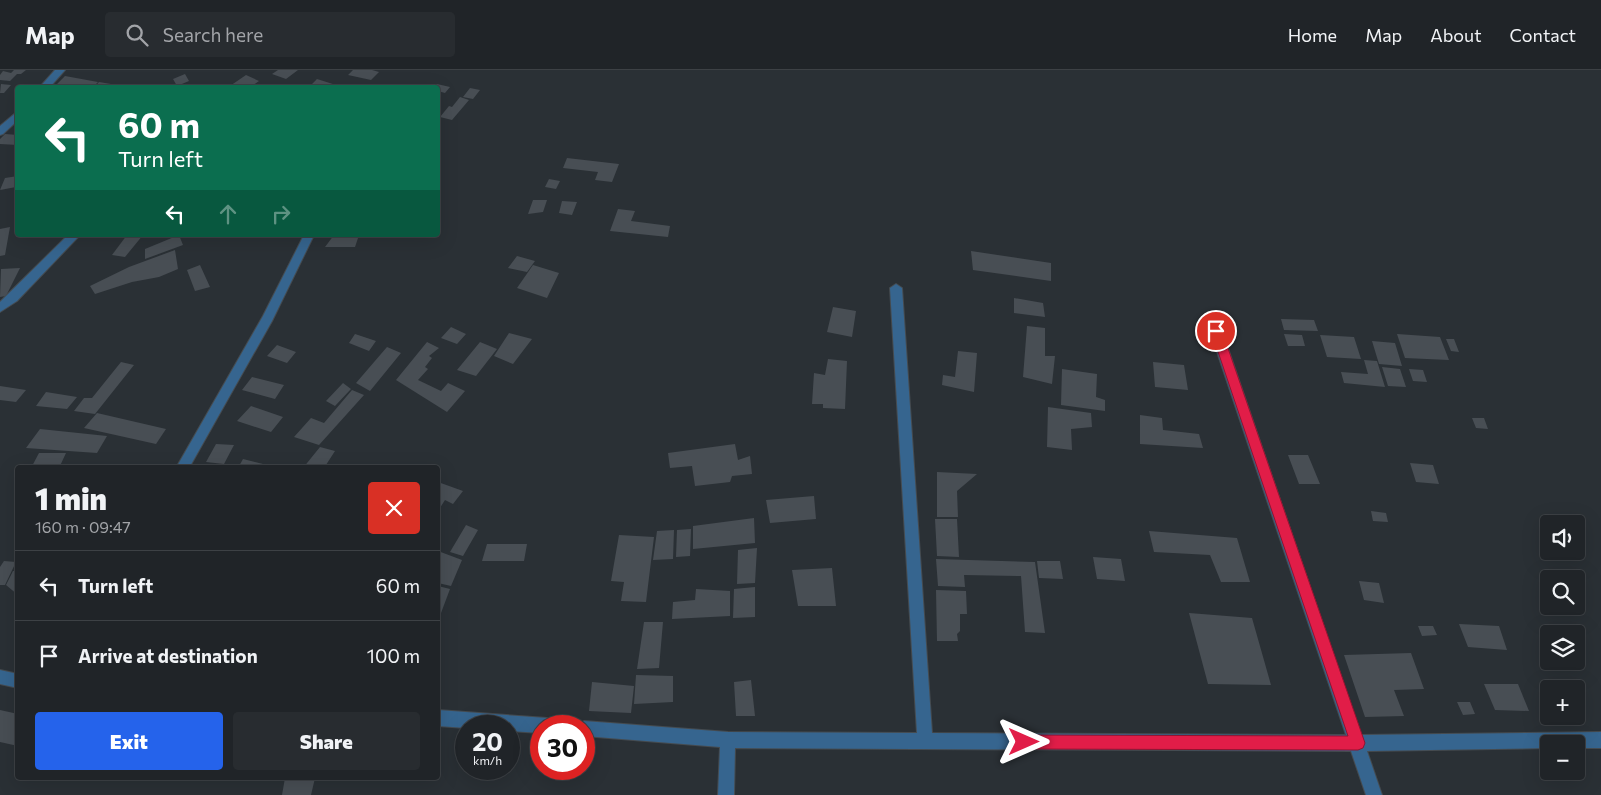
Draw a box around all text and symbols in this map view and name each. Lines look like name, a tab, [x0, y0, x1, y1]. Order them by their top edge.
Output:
search box	[105, 12, 455, 57]
text: Map	[25, 20, 75, 49]
icon: search	[123, 21, 151, 49]
text: Search here	[163, 23, 263, 46]
text: Home	[1288, 24, 1337, 46]
text: Map	[1365, 24, 1402, 46]
text: About	[1430, 24, 1482, 46]
text: Contact	[1510, 24, 1576, 46]
text: 60 m	[118, 102, 200, 145]
icon: left	[35, 105, 100, 170]
text: Turn left	[118, 145, 203, 172]
icon: left	[161, 200, 189, 228]
icon: ahead	[214, 200, 242, 228]
icon: right	[267, 200, 295, 228]
pin	[1195, 310, 1237, 352]
icon: arrive	[1202, 317, 1230, 345]
text: 1 min	[35, 479, 107, 516]
button: close	[368, 482, 420, 534]
map controls	[1540, 515, 1585, 780]
button: sound	[1540, 515, 1585, 560]
text: 160 m · 09:47	[35, 517, 131, 536]
button: search	[1540, 570, 1585, 615]
icon: left	[35, 572, 63, 600]
text: Turn left	[78, 574, 153, 597]
text: 60 m	[376, 574, 420, 597]
button: layers	[1540, 625, 1585, 670]
icon: arrive	[35, 642, 63, 670]
text: Arrive at destination	[78, 644, 258, 667]
text: 100 m	[367, 644, 420, 667]
button: +	[1540, 680, 1585, 725]
button: Exit	[35, 712, 223, 770]
button: Share	[233, 712, 420, 770]
speed limit sign: 30	[530, 715, 595, 780]
position arrow	[997, 715, 1049, 767]
text: 20	[472, 726, 503, 756]
button: −	[1540, 735, 1585, 780]
text: km/h	[473, 753, 502, 767]

